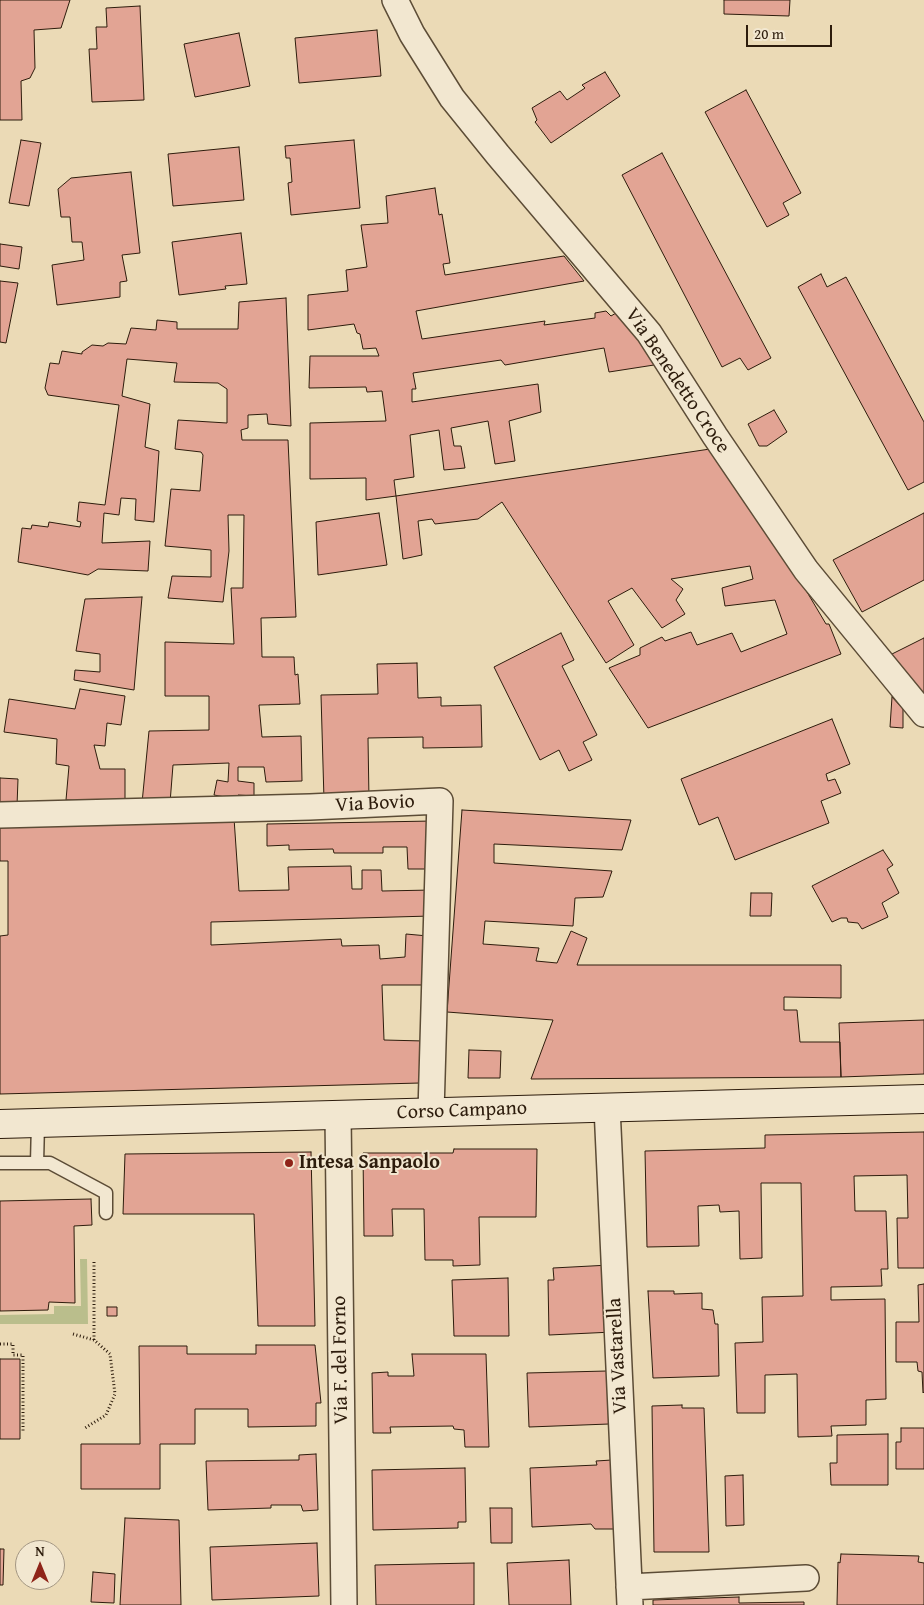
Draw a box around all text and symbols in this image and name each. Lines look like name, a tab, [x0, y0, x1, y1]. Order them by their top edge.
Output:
scale bar	[749, 15, 835, 47]
text: 20 m	[754, 23, 784, 44]
street label: Via Benedetto Croce	[620, 304, 734, 458]
street label: Via Bovio	[335, 790, 415, 818]
street label: Corso Campano	[397, 1097, 527, 1125]
place label: Intesa Sanpaolo	[299, 1151, 440, 1175]
marker: Intesa Sanpaolo	[283, 1157, 295, 1169]
street label: Via F. del Forno	[328, 1296, 354, 1424]
street label: Via Vastarella	[603, 1297, 633, 1415]
north arrow	[15, 1540, 65, 1590]
text: N	[35, 1541, 45, 1561]

